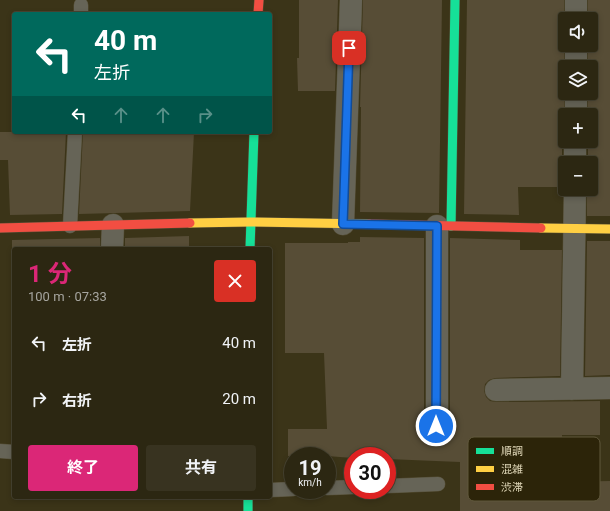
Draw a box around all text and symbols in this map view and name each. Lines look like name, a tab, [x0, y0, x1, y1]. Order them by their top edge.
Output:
map controls	[558, 12, 598, 196]
button: sound	[558, 12, 598, 52]
text: 40 m	[94, 24, 157, 57]
icon: left	[28, 28, 80, 80]
pin	[332, 31, 366, 65]
icon: arrive	[338, 37, 360, 59]
button: layers	[558, 60, 598, 100]
text: 左折	[94, 62, 130, 83]
icon: left	[68, 104, 90, 126]
icon: ahead	[110, 104, 132, 126]
icon: ahead	[152, 104, 174, 126]
icon: right	[194, 104, 216, 126]
button: +	[558, 108, 598, 148]
button: −	[558, 156, 598, 196]
text: 1 分	[28, 260, 72, 288]
button: close	[214, 260, 256, 302]
text: 100 m · 07:33	[28, 289, 107, 304]
icon: left	[28, 332, 50, 354]
text: 40 m	[222, 334, 256, 352]
text: 左折	[62, 336, 92, 354]
icon: right	[28, 388, 50, 410]
text: 20 m	[222, 390, 256, 408]
text: 右折	[62, 392, 92, 410]
position arrow	[415, 405, 457, 447]
legend	[468, 437, 600, 501]
button: 終了	[28, 445, 138, 491]
button: 共有	[146, 445, 256, 491]
text: 順調	[501, 445, 523, 458]
speed limit sign: 30	[344, 447, 396, 499]
text: 19	[299, 456, 321, 480]
text: 混雑	[501, 463, 523, 476]
text: km/h	[298, 477, 322, 488]
text: 渋滞	[501, 481, 523, 494]

